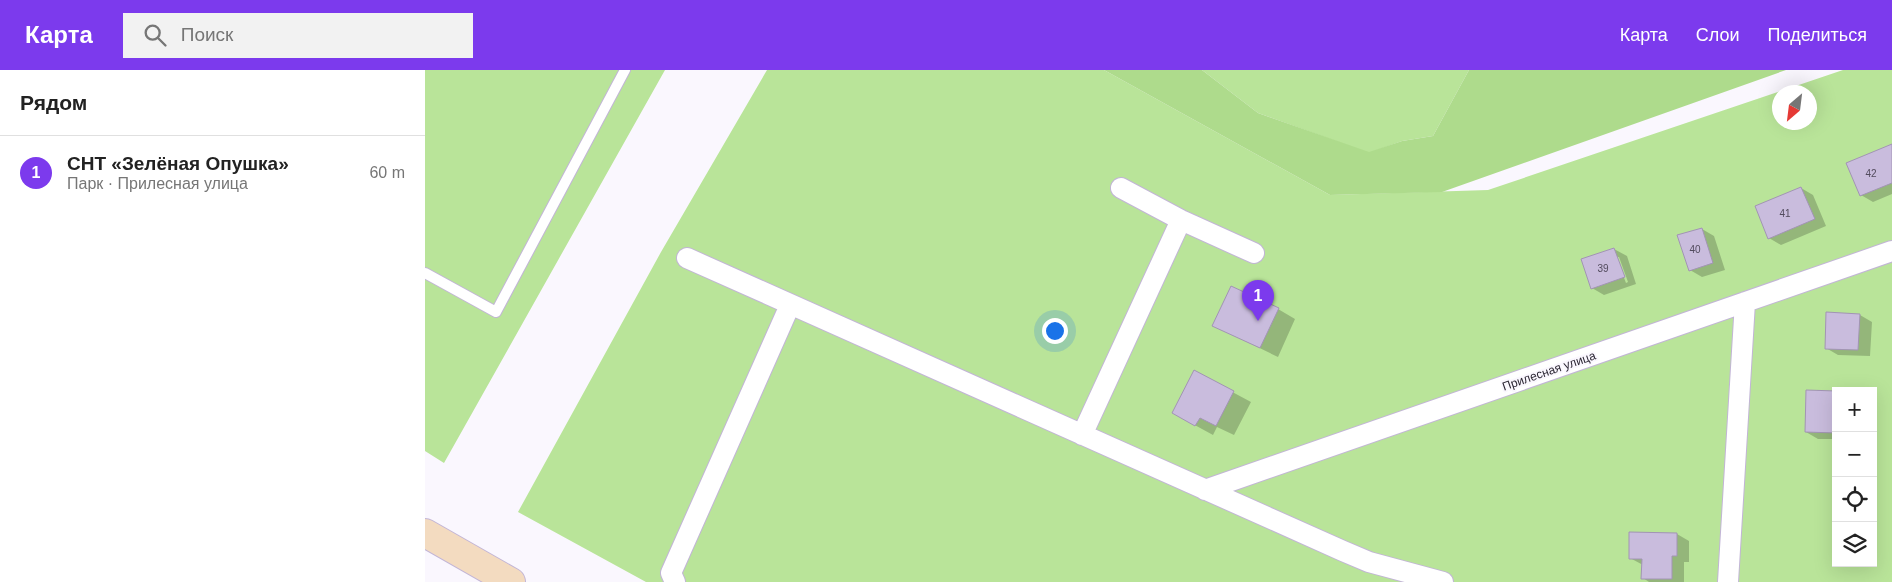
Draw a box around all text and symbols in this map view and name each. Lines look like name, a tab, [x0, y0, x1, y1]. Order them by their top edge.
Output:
search box	[123, 13, 473, 58]
text: Карта	[25, 21, 93, 48]
icon: search	[141, 21, 169, 49]
text: Поиск	[181, 24, 233, 45]
text: Карта	[1620, 25, 1668, 45]
text: Слои	[1696, 25, 1740, 45]
text: Поделиться	[1768, 25, 1867, 45]
north arrow	[1772, 85, 1817, 130]
text: Рядом	[20, 91, 87, 114]
text: СНТ «Зелёная Опушка»	[67, 153, 289, 174]
text: 1	[32, 164, 40, 181]
text: 60 m	[369, 164, 405, 181]
house number: 42	[1865, 168, 1877, 179]
text: Парк · Прилесная улица	[67, 175, 248, 192]
house number: 41	[1779, 208, 1791, 219]
house number: 40	[1689, 244, 1701, 255]
house number: 39	[1597, 263, 1609, 274]
pin: 1	[1242, 280, 1274, 321]
your location	[1042, 318, 1068, 344]
street label: Прилесная улица	[1500, 348, 1598, 394]
map controls	[1832, 387, 1877, 567]
button: +	[1832, 387, 1877, 432]
button: −	[1832, 432, 1877, 477]
button: locate	[1832, 477, 1877, 522]
button: layers	[1832, 522, 1877, 567]

